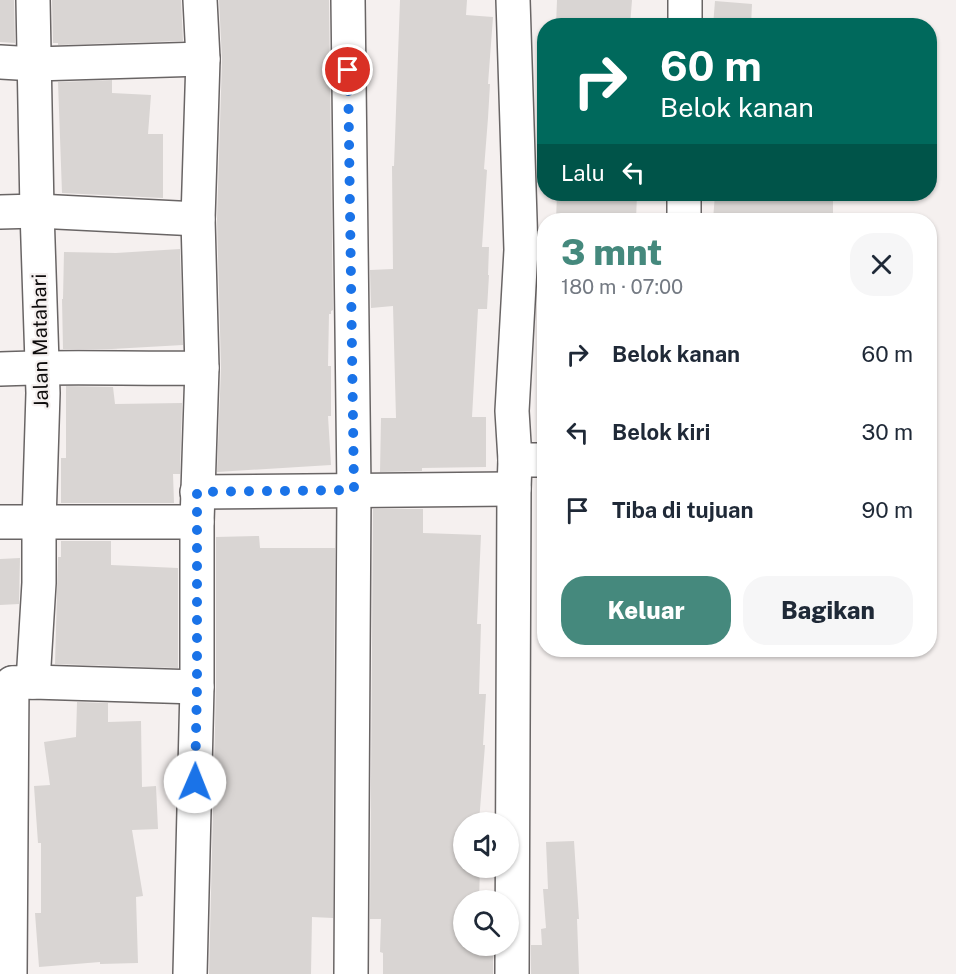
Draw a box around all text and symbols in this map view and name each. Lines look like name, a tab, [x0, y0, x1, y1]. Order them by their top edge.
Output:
text: 60 m	[660, 41, 762, 90]
icon: right	[561, 42, 639, 120]
pin	[322, 44, 373, 95]
icon: arrive	[331, 53, 364, 86]
text: Belok kanan	[660, 91, 814, 123]
icon: left	[617, 156, 650, 189]
text: Lalu	[561, 160, 605, 186]
text: 3 mnt	[561, 231, 663, 273]
button: close	[850, 233, 913, 296]
street label: Jalan Matahari	[27, 273, 53, 409]
text: 180 m · 07:00	[561, 275, 683, 299]
icon: right	[561, 338, 594, 371]
text: Belok kanan	[612, 341, 740, 367]
text: 60 m	[862, 341, 913, 367]
icon: left	[561, 416, 594, 449]
text: Belok kiri	[612, 419, 710, 445]
text: 30 m	[861, 419, 913, 445]
icon: arrive	[561, 494, 594, 527]
text: Tiba di tujuan	[612, 497, 753, 523]
text: 90 m	[862, 497, 913, 523]
button: Keluar	[561, 576, 731, 645]
button: Bagikan	[743, 576, 913, 645]
position arrow	[163, 750, 227, 814]
map controls	[453, 812, 519, 956]
button: sound	[453, 812, 519, 878]
button: search	[453, 890, 519, 956]

